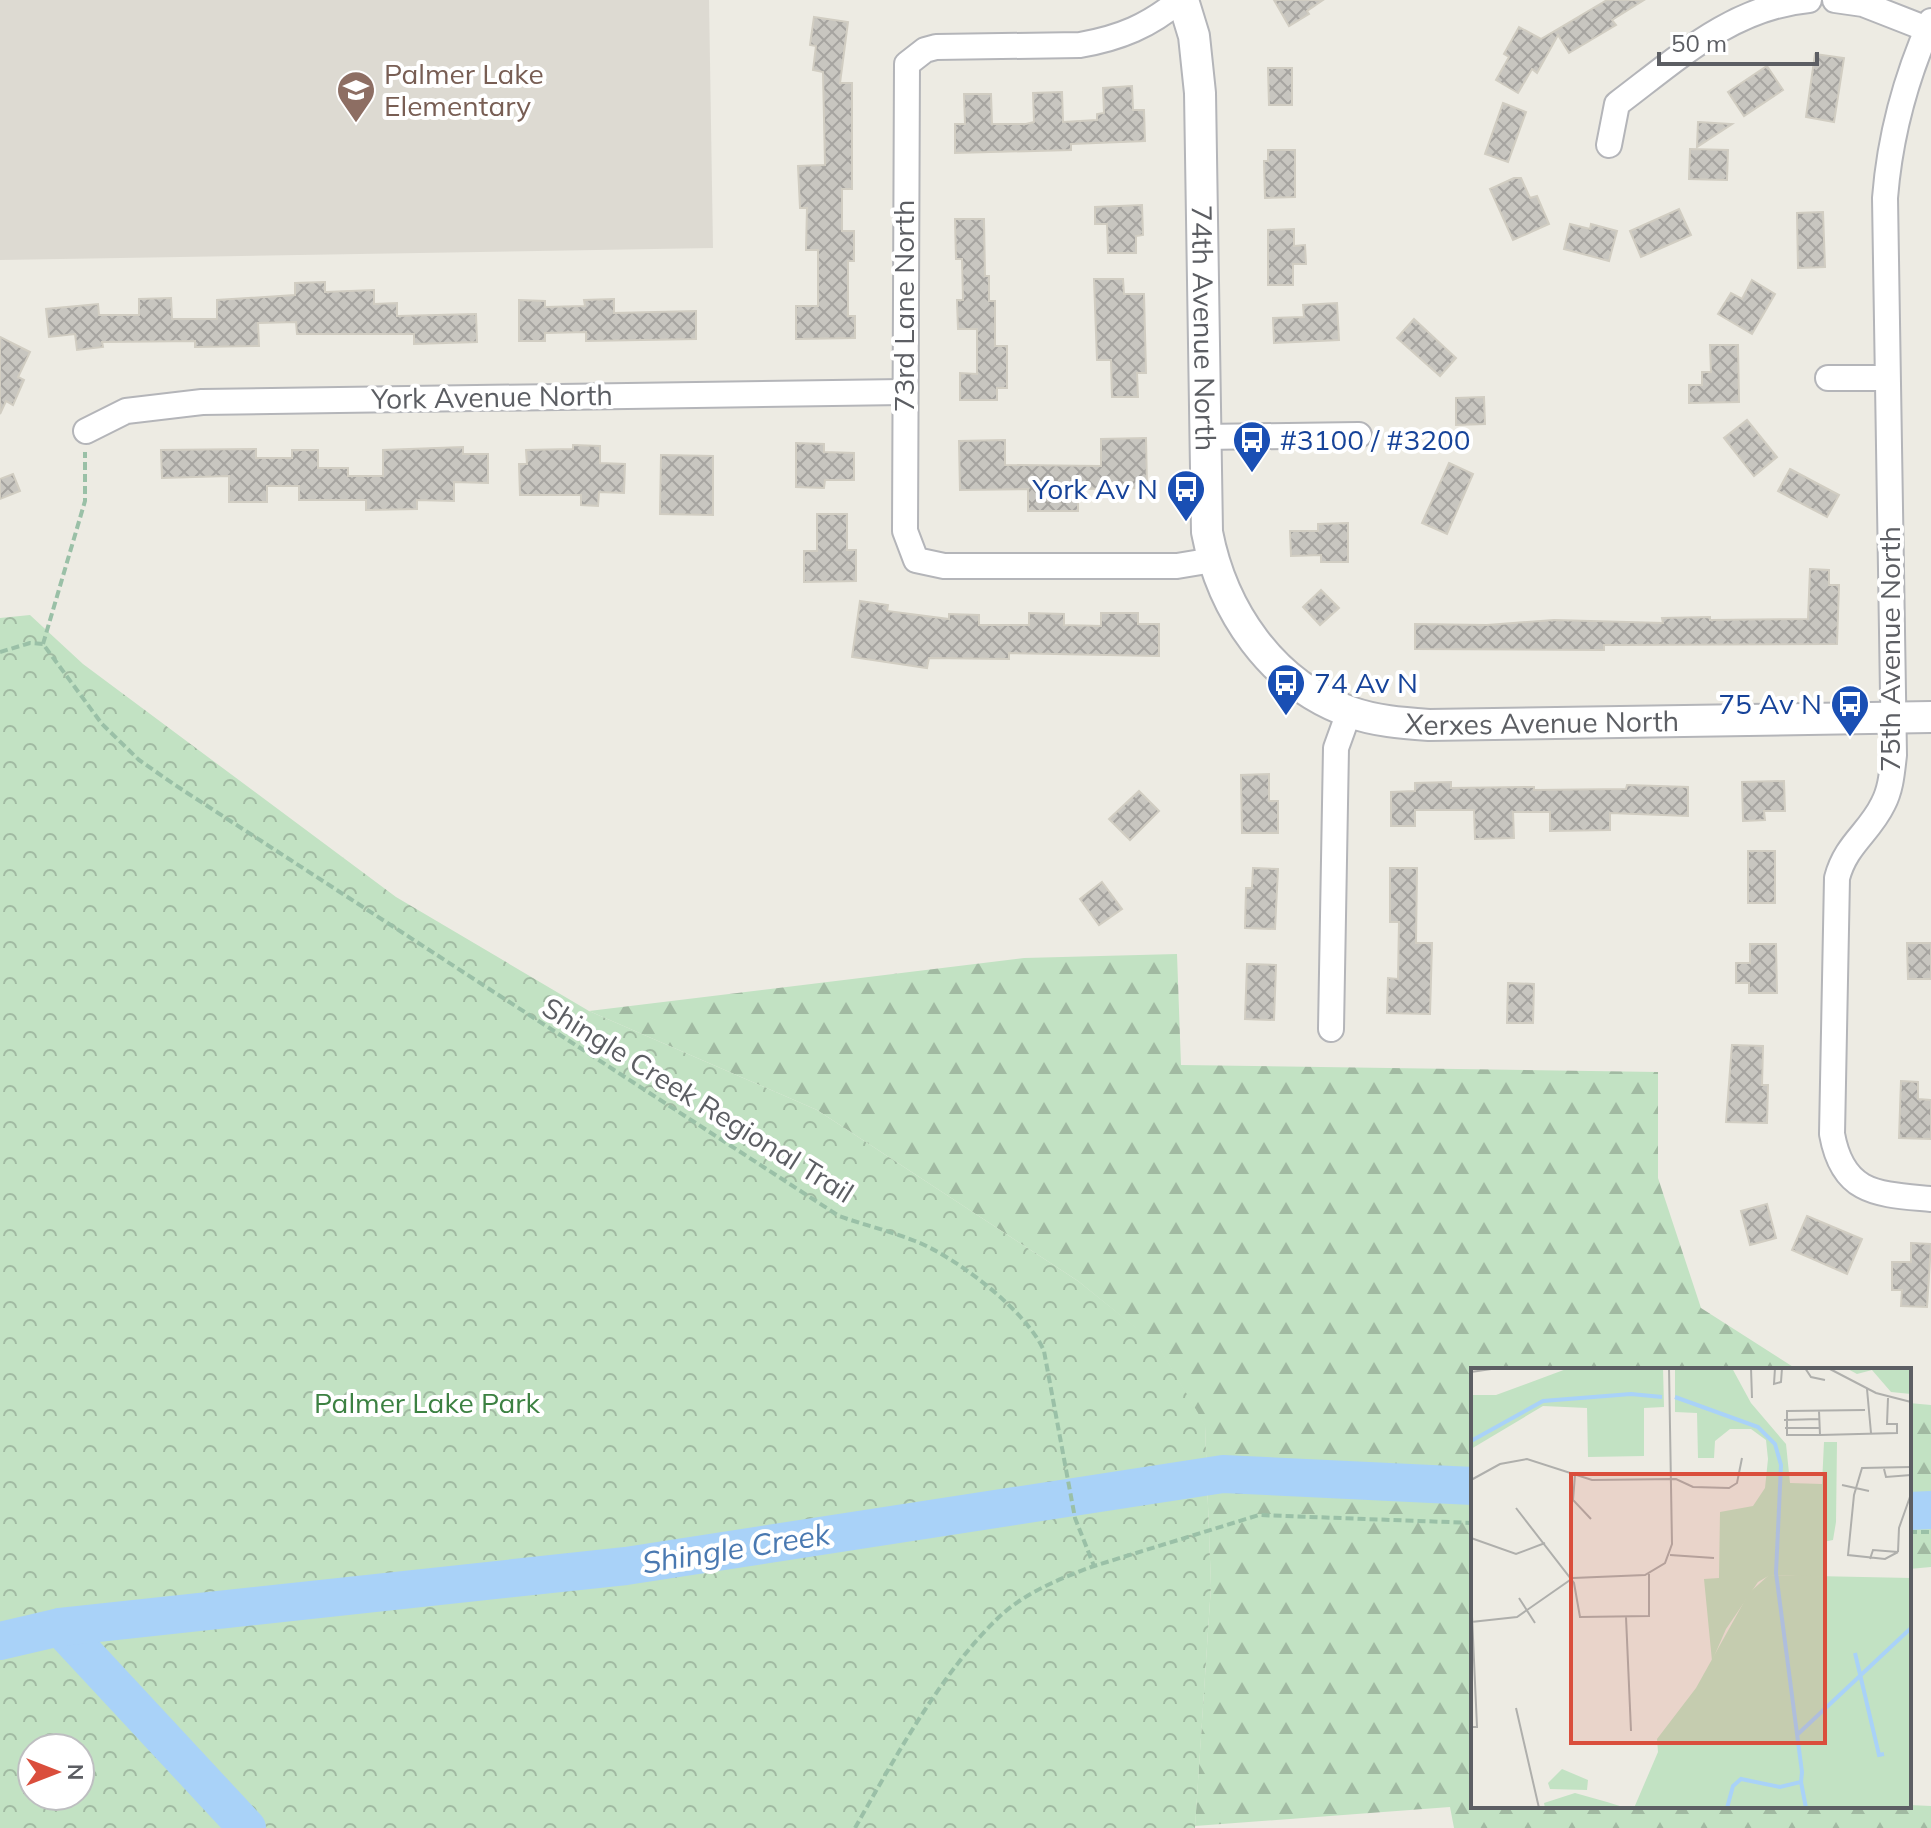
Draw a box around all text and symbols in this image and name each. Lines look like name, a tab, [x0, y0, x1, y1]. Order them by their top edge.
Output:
scale bar	[1659, 16, 1817, 66]
text: 50 m	[1671, 28, 1727, 58]
place label: Palmer Lake Elementary	[384, 56, 544, 123]
school or university icon: Palmer Lake Elementary	[335, 69, 377, 124]
street label: 73rd Lane North	[886, 200, 921, 412]
street label: 74th Avenue North	[1185, 205, 1224, 451]
street label: York Avenue North	[370, 377, 613, 416]
bus stop icon: #3100 / #3200	[1231, 419, 1273, 474]
place label: #3100 / #3200	[1280, 422, 1471, 457]
bus stop icon: York Av N	[1165, 468, 1207, 523]
place label: York Av N	[1031, 471, 1158, 506]
street label: 75th Avenue North	[1872, 526, 1907, 772]
bus stop icon: 74 Av N	[1265, 662, 1307, 717]
place label: 74 Av N	[1314, 665, 1418, 700]
bus stop icon: 75 Av N	[1829, 683, 1871, 738]
place label: 75 Av N	[1718, 686, 1822, 721]
street label: Xerxes Avenue North	[1404, 703, 1679, 742]
street label: Shingle Creek Regional Trail	[536, 989, 860, 1210]
inset map	[1471, 1368, 1911, 1808]
park label: Palmer Lake Park	[314, 1385, 541, 1420]
water label: Shingle Creek	[639, 1514, 834, 1582]
north arrow	[16, 1732, 96, 1812]
text: N	[62, 1764, 90, 1780]

